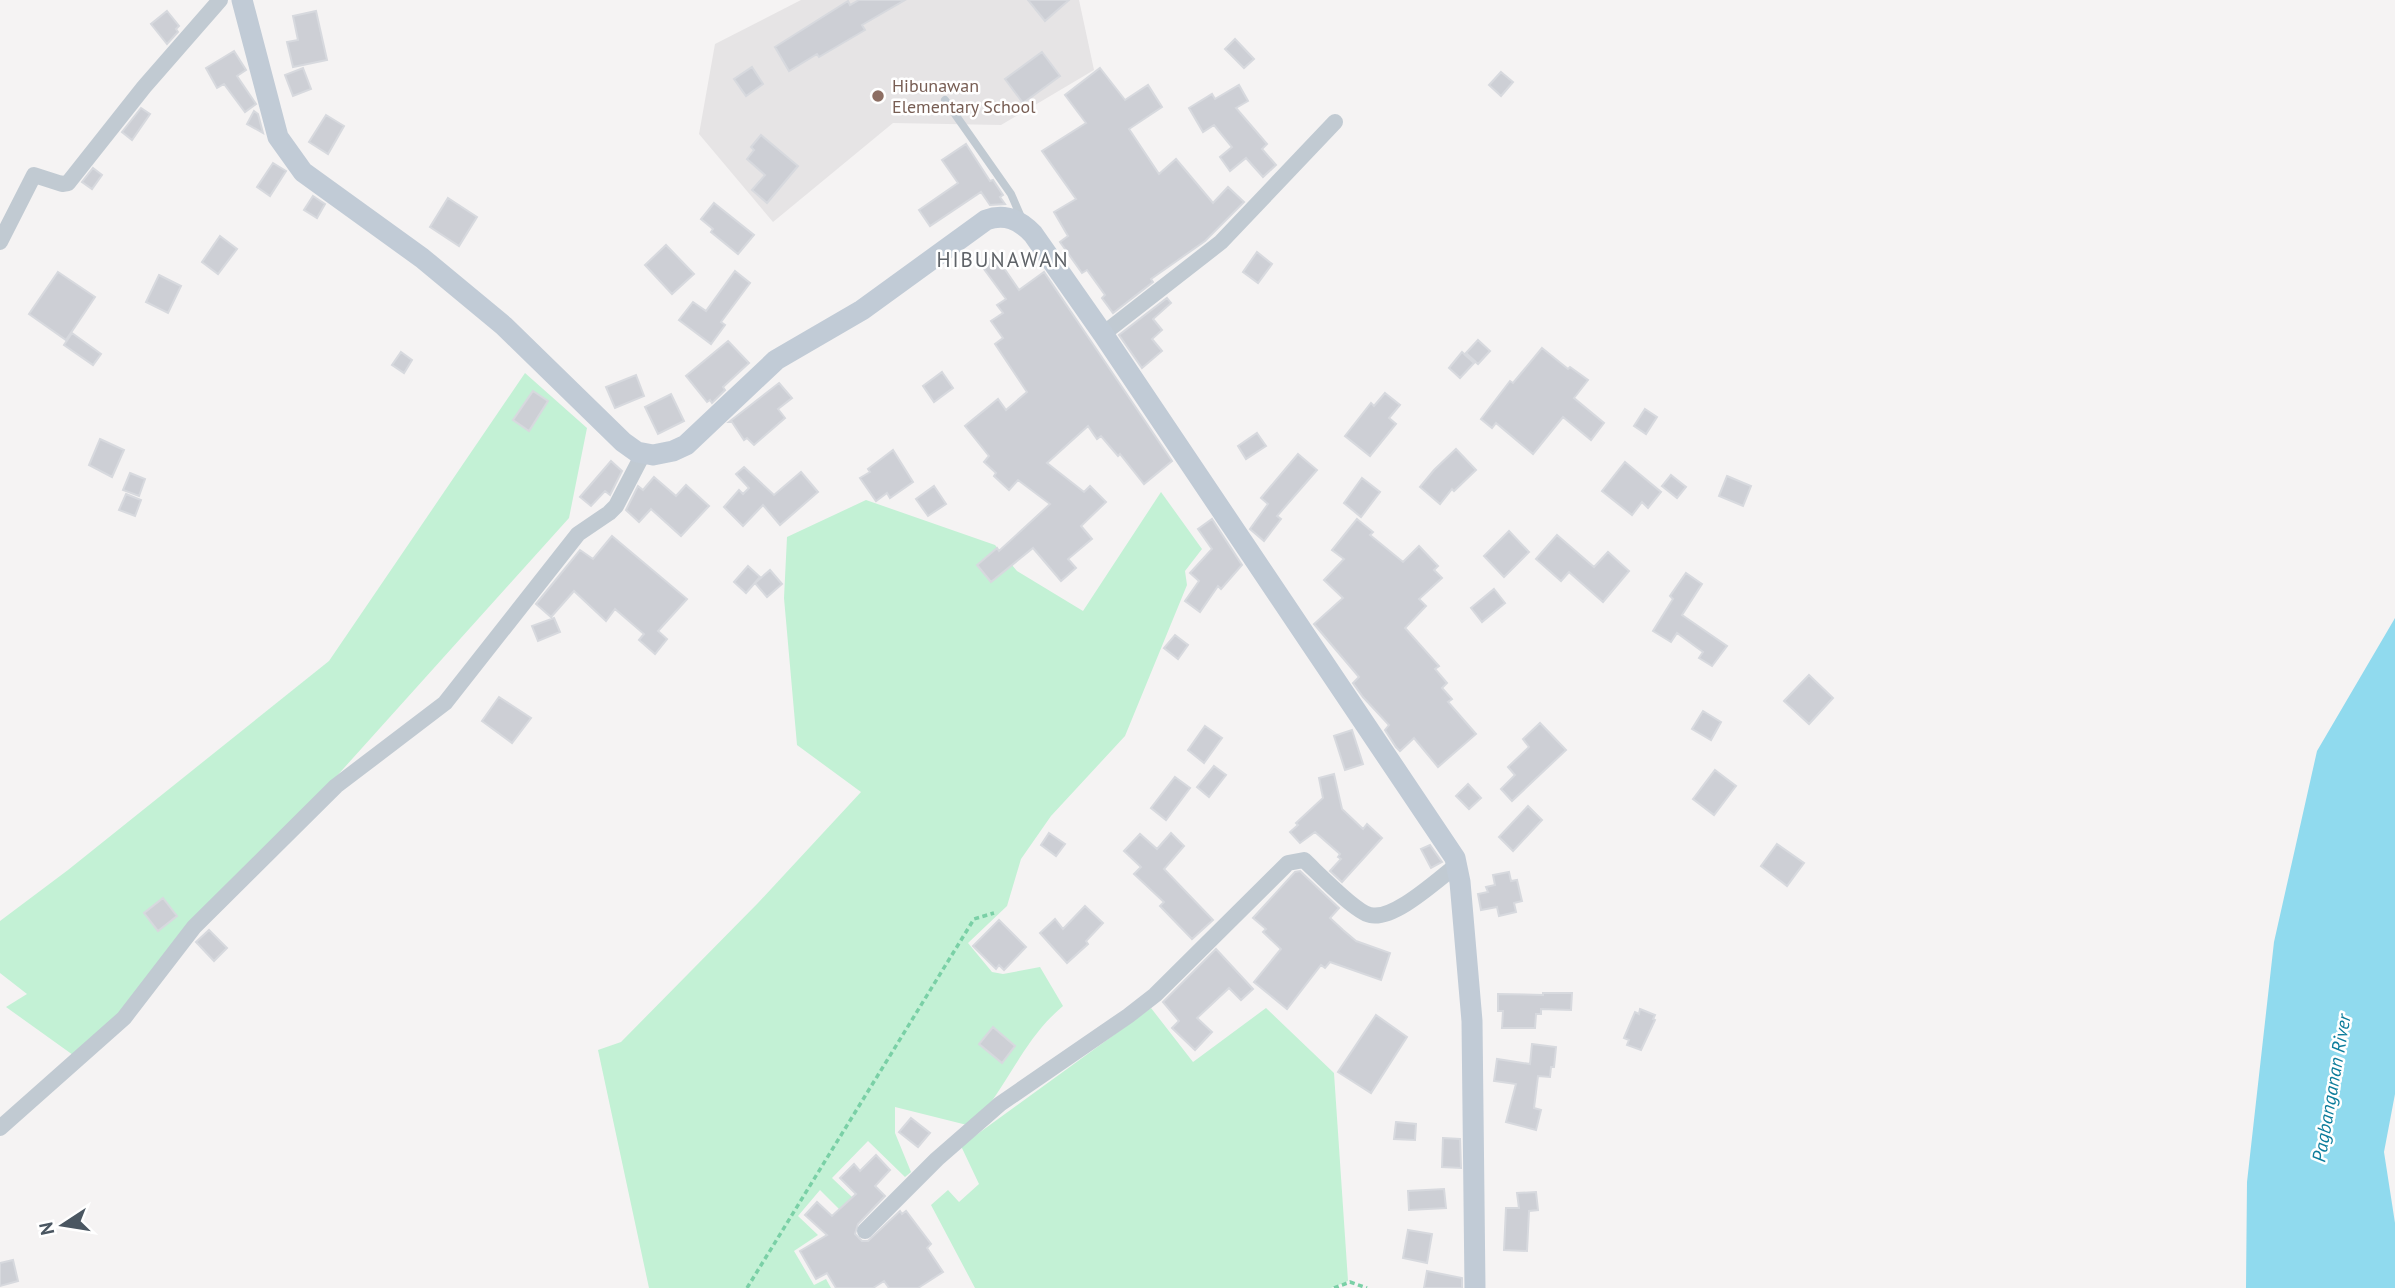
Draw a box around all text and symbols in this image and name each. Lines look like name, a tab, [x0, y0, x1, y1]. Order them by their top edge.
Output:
place label: Hibunawan Elementary School	[892, 74, 1036, 118]
marker: Hibunawan Elementary School	[870, 88, 886, 104]
district label: HIBUNAWAN	[936, 246, 1070, 273]
water label: Pagbanganan River	[2306, 1011, 2356, 1164]
north arrow	[28, 1190, 98, 1260]
text: N	[33, 1220, 59, 1237]

